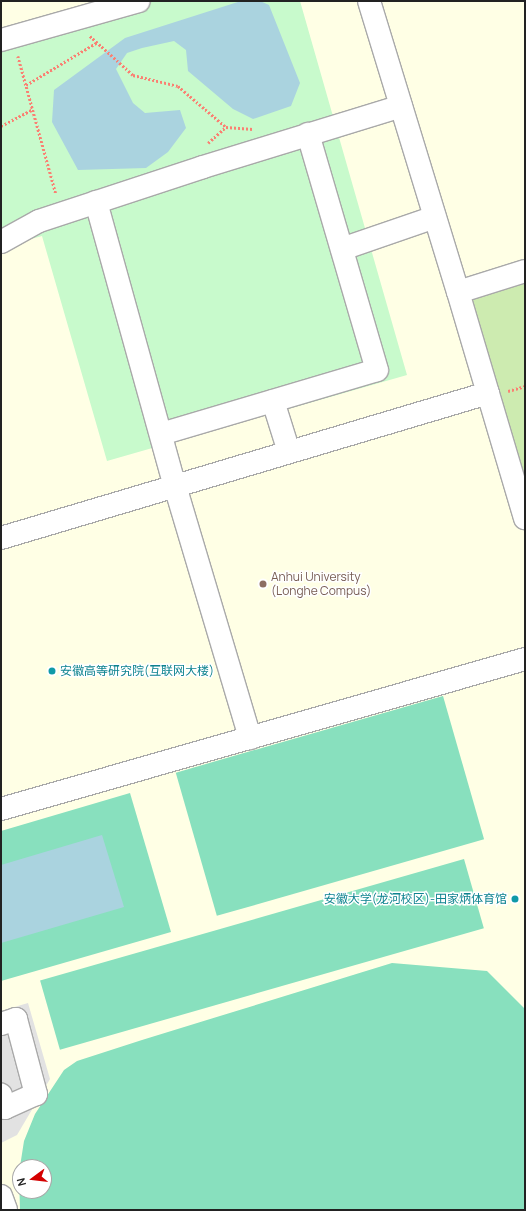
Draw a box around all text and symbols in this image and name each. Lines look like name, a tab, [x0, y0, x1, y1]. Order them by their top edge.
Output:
place label: Anhui University (Longhe Compus)	[271, 570, 371, 598]
marker: Anhui University (Longhe Compus)	[258, 579, 268, 589]
place label: 安徽高等研究院(互联网大楼)	[60, 664, 214, 678]
marker: 安徽高等研究院(互联网大楼)	[47, 666, 57, 676]
place label: 安徽大学(龙河校区)-田家炳体育馆	[324, 892, 507, 906]
marker: 安徽大学(龙河校区)-田家炳体育馆	[510, 894, 520, 904]
north arrow	[12, 1159, 52, 1199]
text: N	[13, 1176, 29, 1188]

